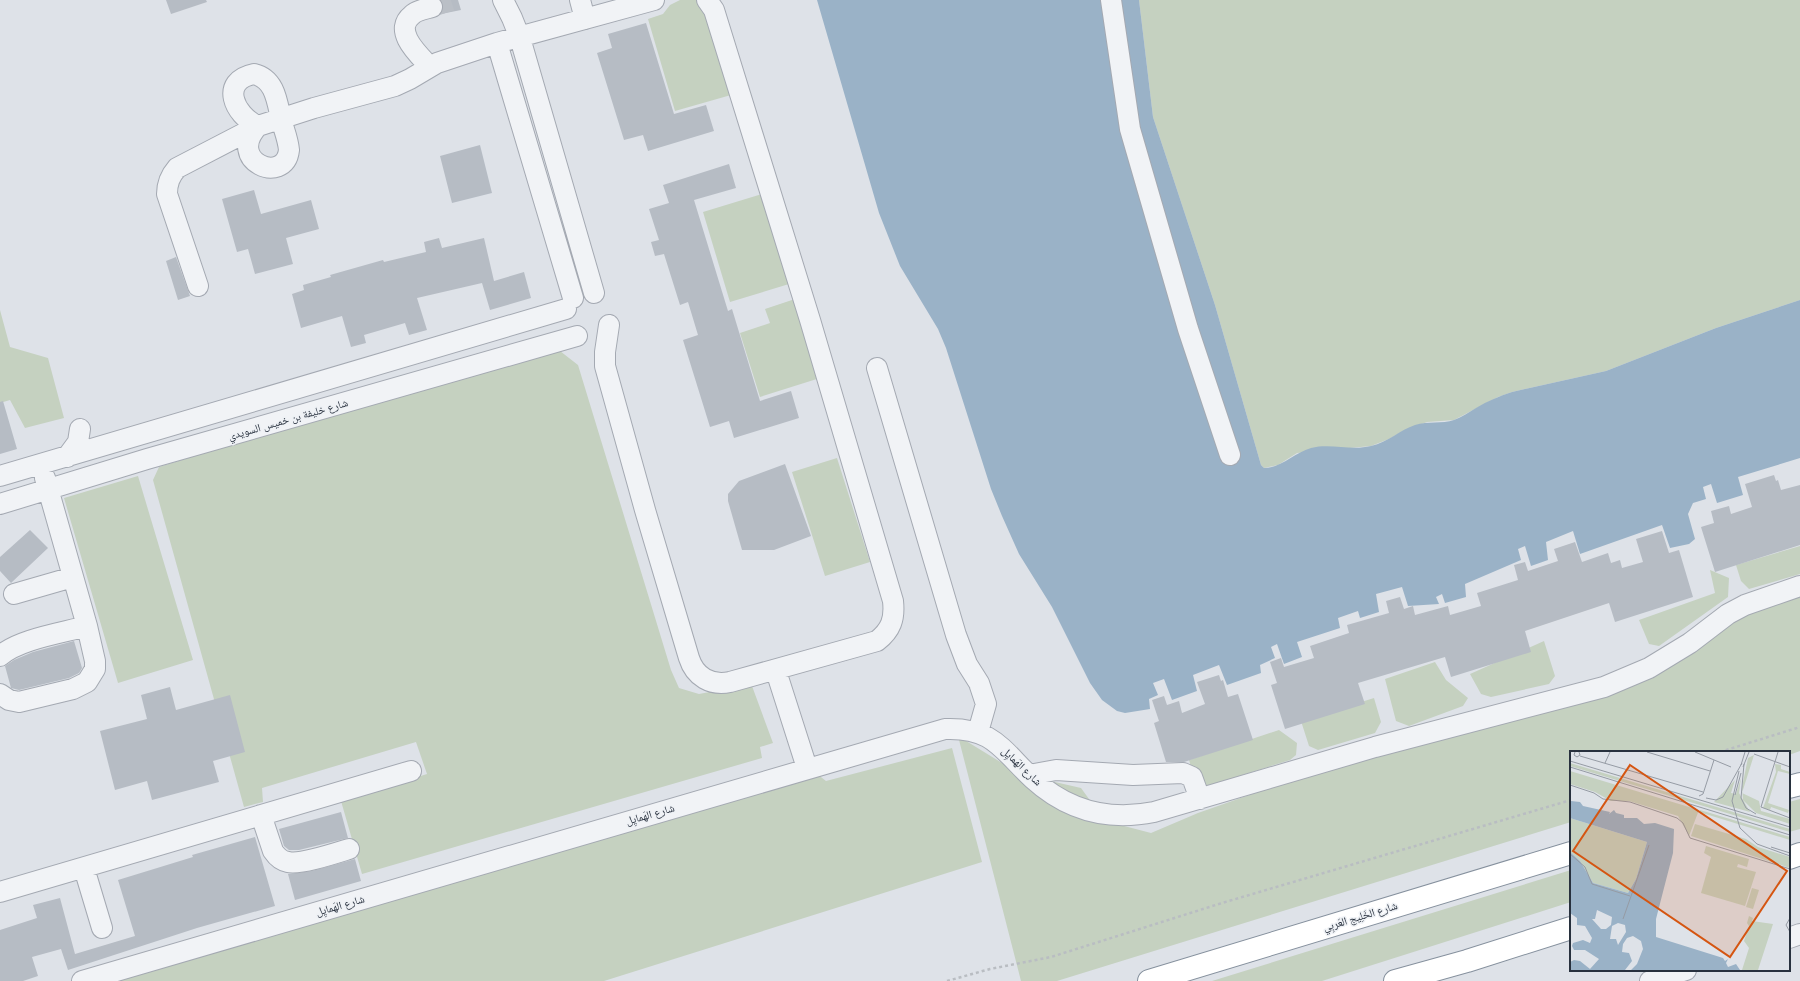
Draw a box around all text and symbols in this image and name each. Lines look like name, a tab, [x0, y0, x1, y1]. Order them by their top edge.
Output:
street label: شارع خليفة بن خميس السويدي	[227, 396, 350, 445]
street label: شارع الهَمايِل	[998, 744, 1044, 789]
inset map	[1570, 751, 1790, 971]
street label: شارع الهَمايِل	[624, 801, 676, 829]
street label: شارع الهَمايِل	[314, 892, 366, 920]
street label: شارع الخَلِيج العَربِي	[1321, 899, 1399, 936]

